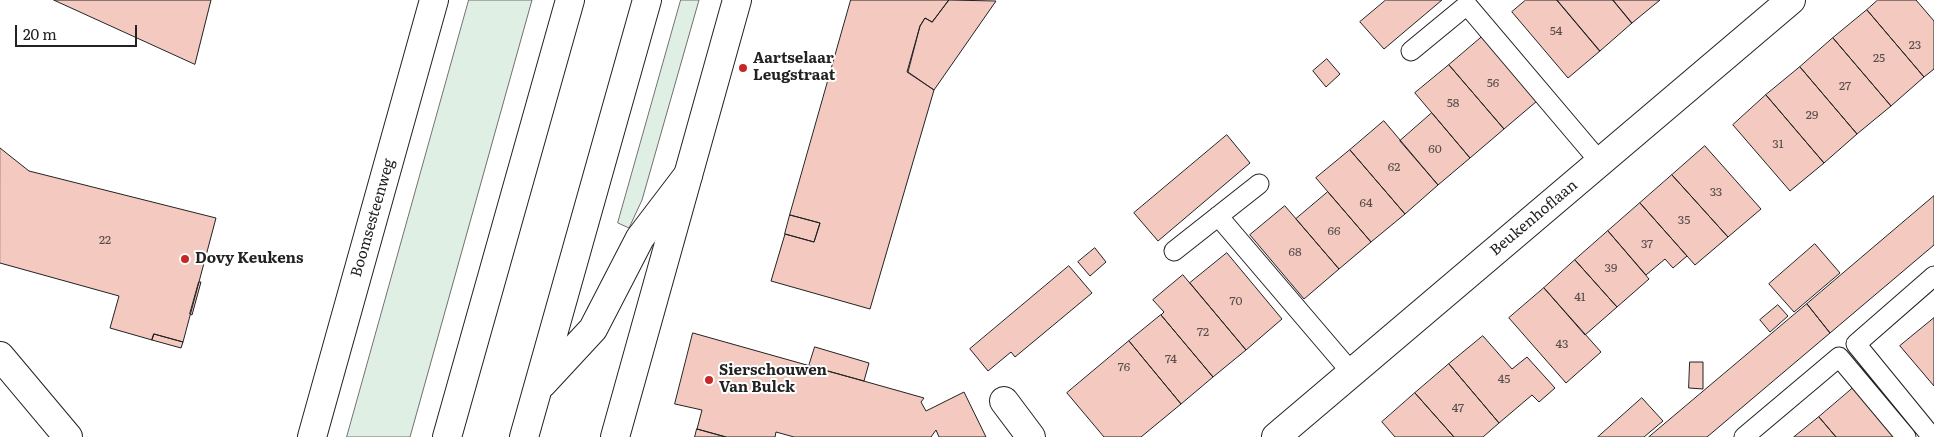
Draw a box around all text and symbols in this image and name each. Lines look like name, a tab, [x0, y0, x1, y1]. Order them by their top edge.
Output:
scale bar	[18, 15, 140, 47]
text: 20 m	[23, 22, 57, 45]
house number: 54	[1550, 24, 1562, 38]
house number: 23	[1909, 38, 1921, 52]
place label: Aartselaar Leugstraat	[753, 50, 835, 85]
house number: 25	[1873, 51, 1885, 65]
marker: Aartselaar Leugstraat	[737, 62, 749, 74]
house number: 56	[1487, 76, 1499, 90]
house number: 27	[1839, 79, 1851, 93]
house number: 58	[1447, 96, 1459, 110]
house number: 29	[1806, 108, 1818, 122]
house number: 31	[1772, 137, 1784, 151]
house number: 60	[1428, 142, 1442, 156]
street label: Boomsesteenweg	[347, 157, 399, 279]
house number: 62	[1388, 160, 1400, 174]
street label: Beukenhoflaan	[1487, 176, 1581, 260]
house number: 33	[1710, 185, 1722, 199]
house number: 64	[1359, 196, 1373, 210]
house number: 35	[1678, 213, 1690, 227]
house number: 66	[1328, 224, 1340, 238]
house number: 22	[99, 233, 111, 247]
house number: 37	[1641, 237, 1653, 251]
house number: 68	[1288, 245, 1302, 259]
place label: Dovy Keukens	[195, 250, 303, 268]
marker: Dovy Keukens	[179, 253, 191, 265]
house number: 39	[1605, 261, 1617, 275]
house number: 41	[1574, 290, 1586, 304]
house number: 70	[1229, 294, 1243, 308]
house number: 72	[1197, 325, 1209, 339]
house number: 43	[1555, 337, 1569, 351]
house number: 74	[1165, 352, 1177, 366]
house number: 76	[1118, 360, 1130, 374]
place label: Sierschouwen Van Bulck	[719, 362, 827, 397]
house number: 45	[1498, 372, 1510, 386]
marker: Sierschouwen Van Bulck	[703, 374, 715, 386]
house number: 47	[1452, 401, 1464, 415]

